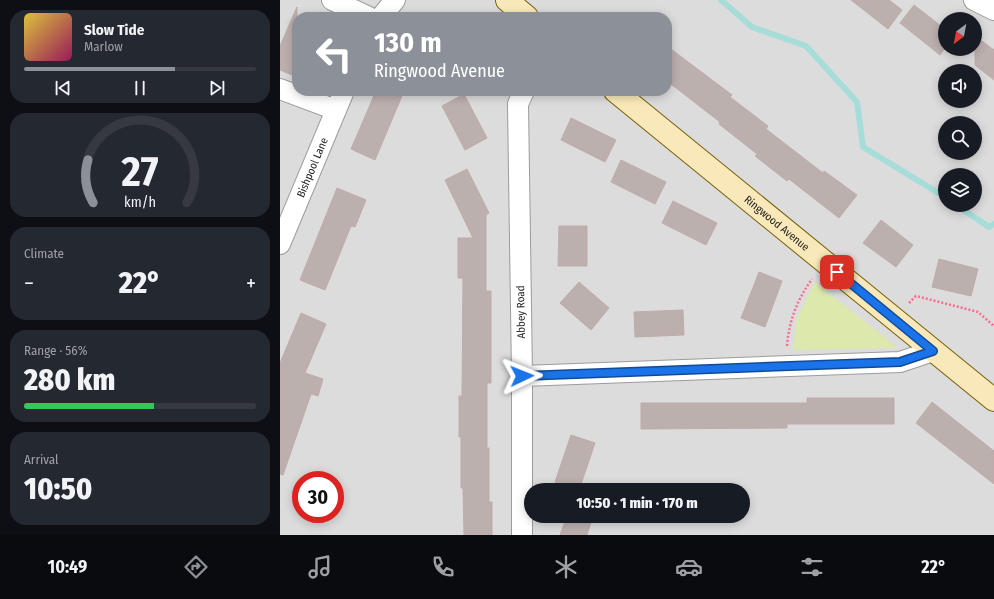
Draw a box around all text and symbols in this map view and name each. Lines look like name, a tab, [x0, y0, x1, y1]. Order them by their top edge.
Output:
north arrow	[938, 12, 982, 56]
map controls	[938, 12, 982, 212]
text: Slow Tide	[84, 21, 144, 39]
text: 130 m	[374, 26, 442, 59]
icon: left	[308, 28, 360, 80]
text: Marlow	[84, 39, 123, 54]
text: Ringwood Avenue	[374, 60, 505, 82]
button: sound	[938, 64, 982, 108]
icon: previous	[52, 77, 74, 99]
icon: pause	[129, 77, 151, 99]
icon: next	[206, 77, 228, 99]
button: search	[938, 116, 982, 160]
street label: Bishpool Lane	[294, 136, 330, 199]
text: 27	[121, 147, 159, 197]
button: layers	[938, 168, 982, 212]
text: km/h	[124, 193, 156, 210]
street label: Ringwood Avenue	[742, 193, 812, 253]
text: Climate	[24, 246, 64, 261]
pin	[820, 255, 854, 289]
icon: arrive	[826, 261, 848, 283]
text: 22°	[119, 265, 161, 301]
text: −	[24, 270, 34, 297]
text: +	[246, 270, 256, 297]
street label: Abbey Road	[514, 285, 528, 339]
text: Range · 56%	[24, 343, 88, 358]
position arrow	[501, 355, 543, 397]
text: 280 km	[24, 362, 115, 398]
text: Arrival	[24, 452, 58, 467]
text: 10:50	[24, 471, 92, 507]
speed limit sign: 30	[292, 471, 344, 523]
text: 10:50 · 1 min · 170 m	[576, 494, 698, 512]
icon: directions	[182, 553, 210, 581]
icon: music	[306, 553, 334, 581]
icon: phone	[429, 553, 457, 581]
icon: climate	[552, 553, 580, 581]
icon: car	[675, 553, 703, 581]
icon: filters	[798, 553, 826, 581]
text: 10:49	[48, 556, 87, 578]
text: 22°	[921, 556, 946, 578]

